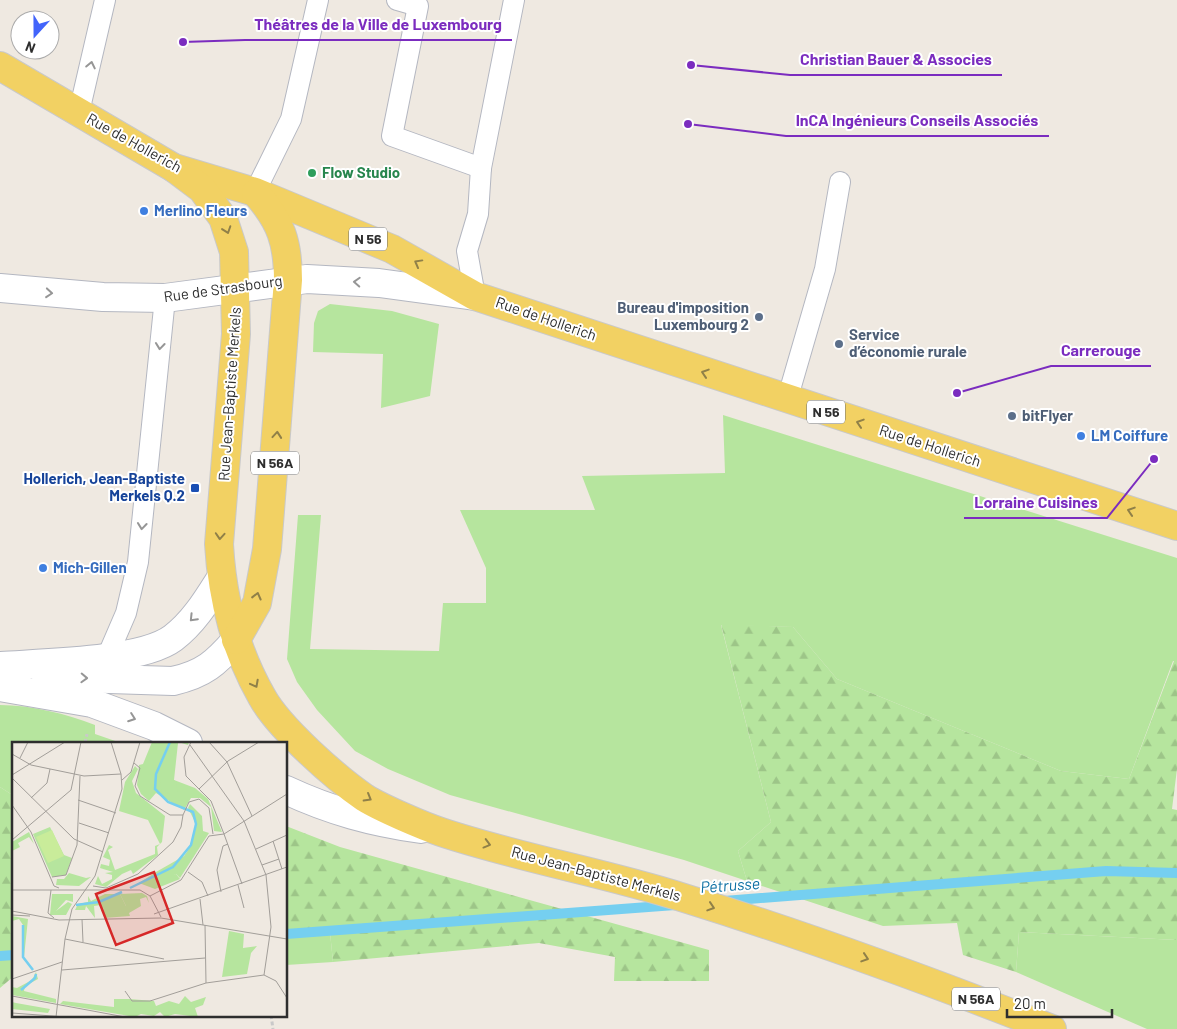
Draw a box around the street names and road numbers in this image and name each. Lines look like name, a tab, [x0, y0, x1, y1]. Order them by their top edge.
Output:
street label: Rue de Hollerich	[84, 109, 185, 176]
road number: N 56	[349, 228, 387, 250]
street label: Rue de Strasbourg	[162, 271, 283, 305]
street label: Rue de Hollerich	[494, 292, 599, 344]
street label: Rue Jean-Baptiste Merkels	[214, 306, 244, 482]
road number: N 56	[807, 401, 845, 424]
street label: Rue de Hollerich	[877, 420, 983, 470]
road number: N 56A	[251, 452, 299, 474]
street label: Rue Jean-Baptiste Merkels	[510, 842, 683, 904]
road number: N 56A	[952, 988, 1000, 1011]

